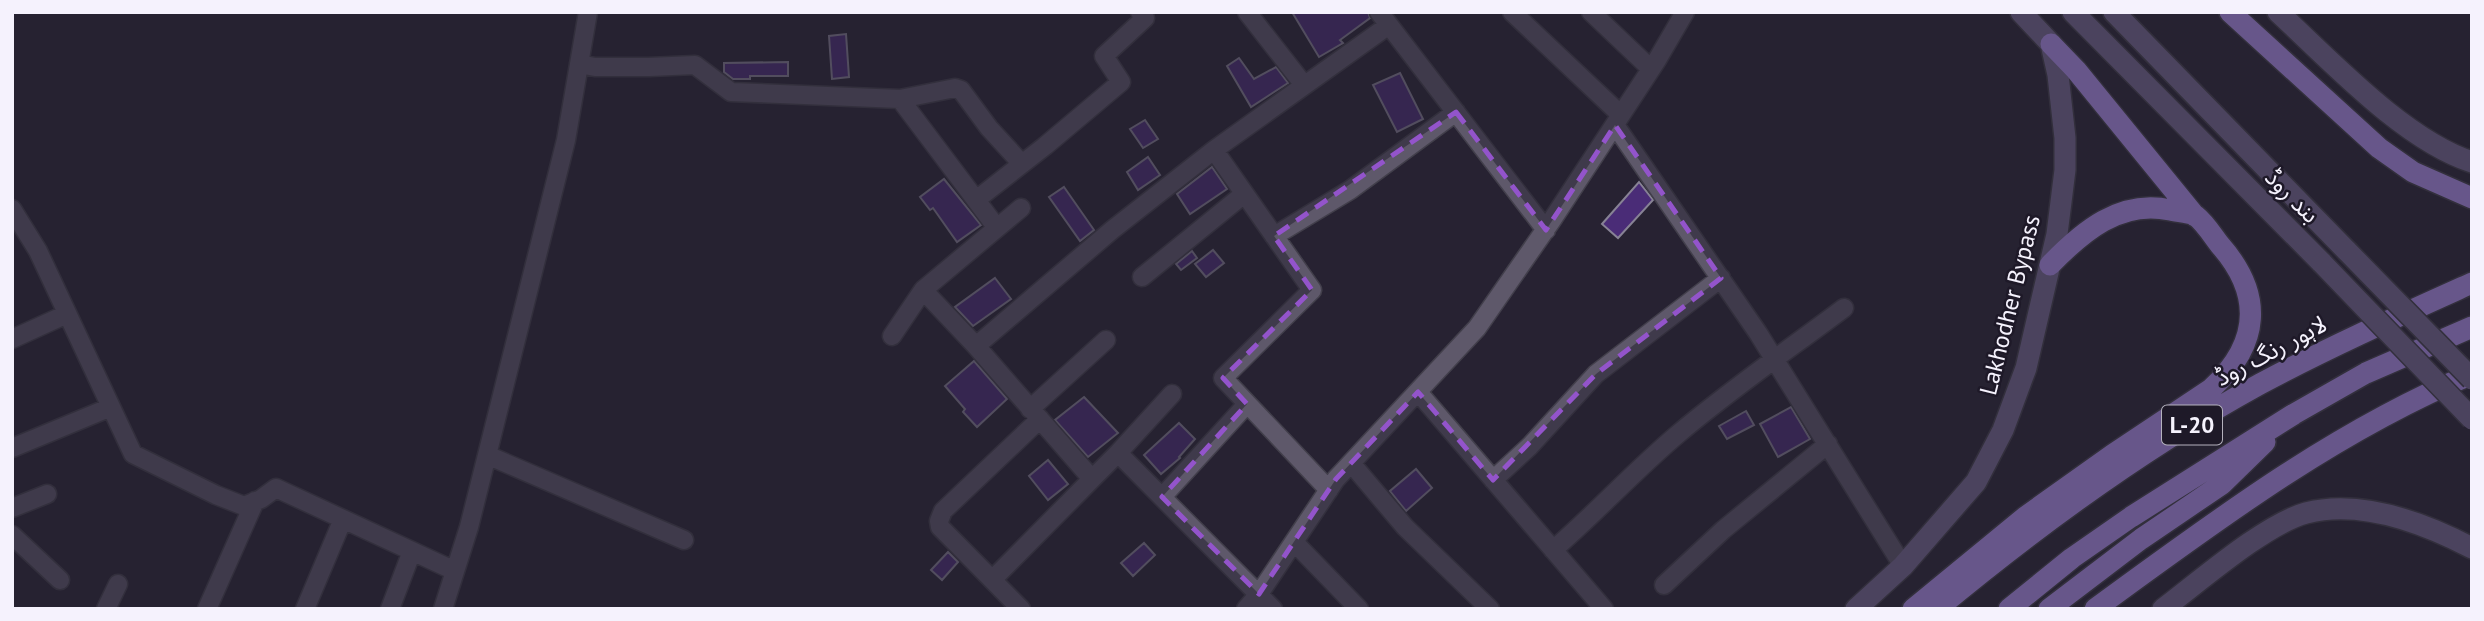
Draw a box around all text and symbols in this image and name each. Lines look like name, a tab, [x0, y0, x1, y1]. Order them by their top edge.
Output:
street label: بند روڈ	[2258, 162, 2326, 230]
street label: Lakhodher Bypass	[1972, 212, 2047, 398]
street label: لاہور رنگ روڈ	[2209, 308, 2332, 393]
road number: L-20	[2162, 406, 2222, 444]

